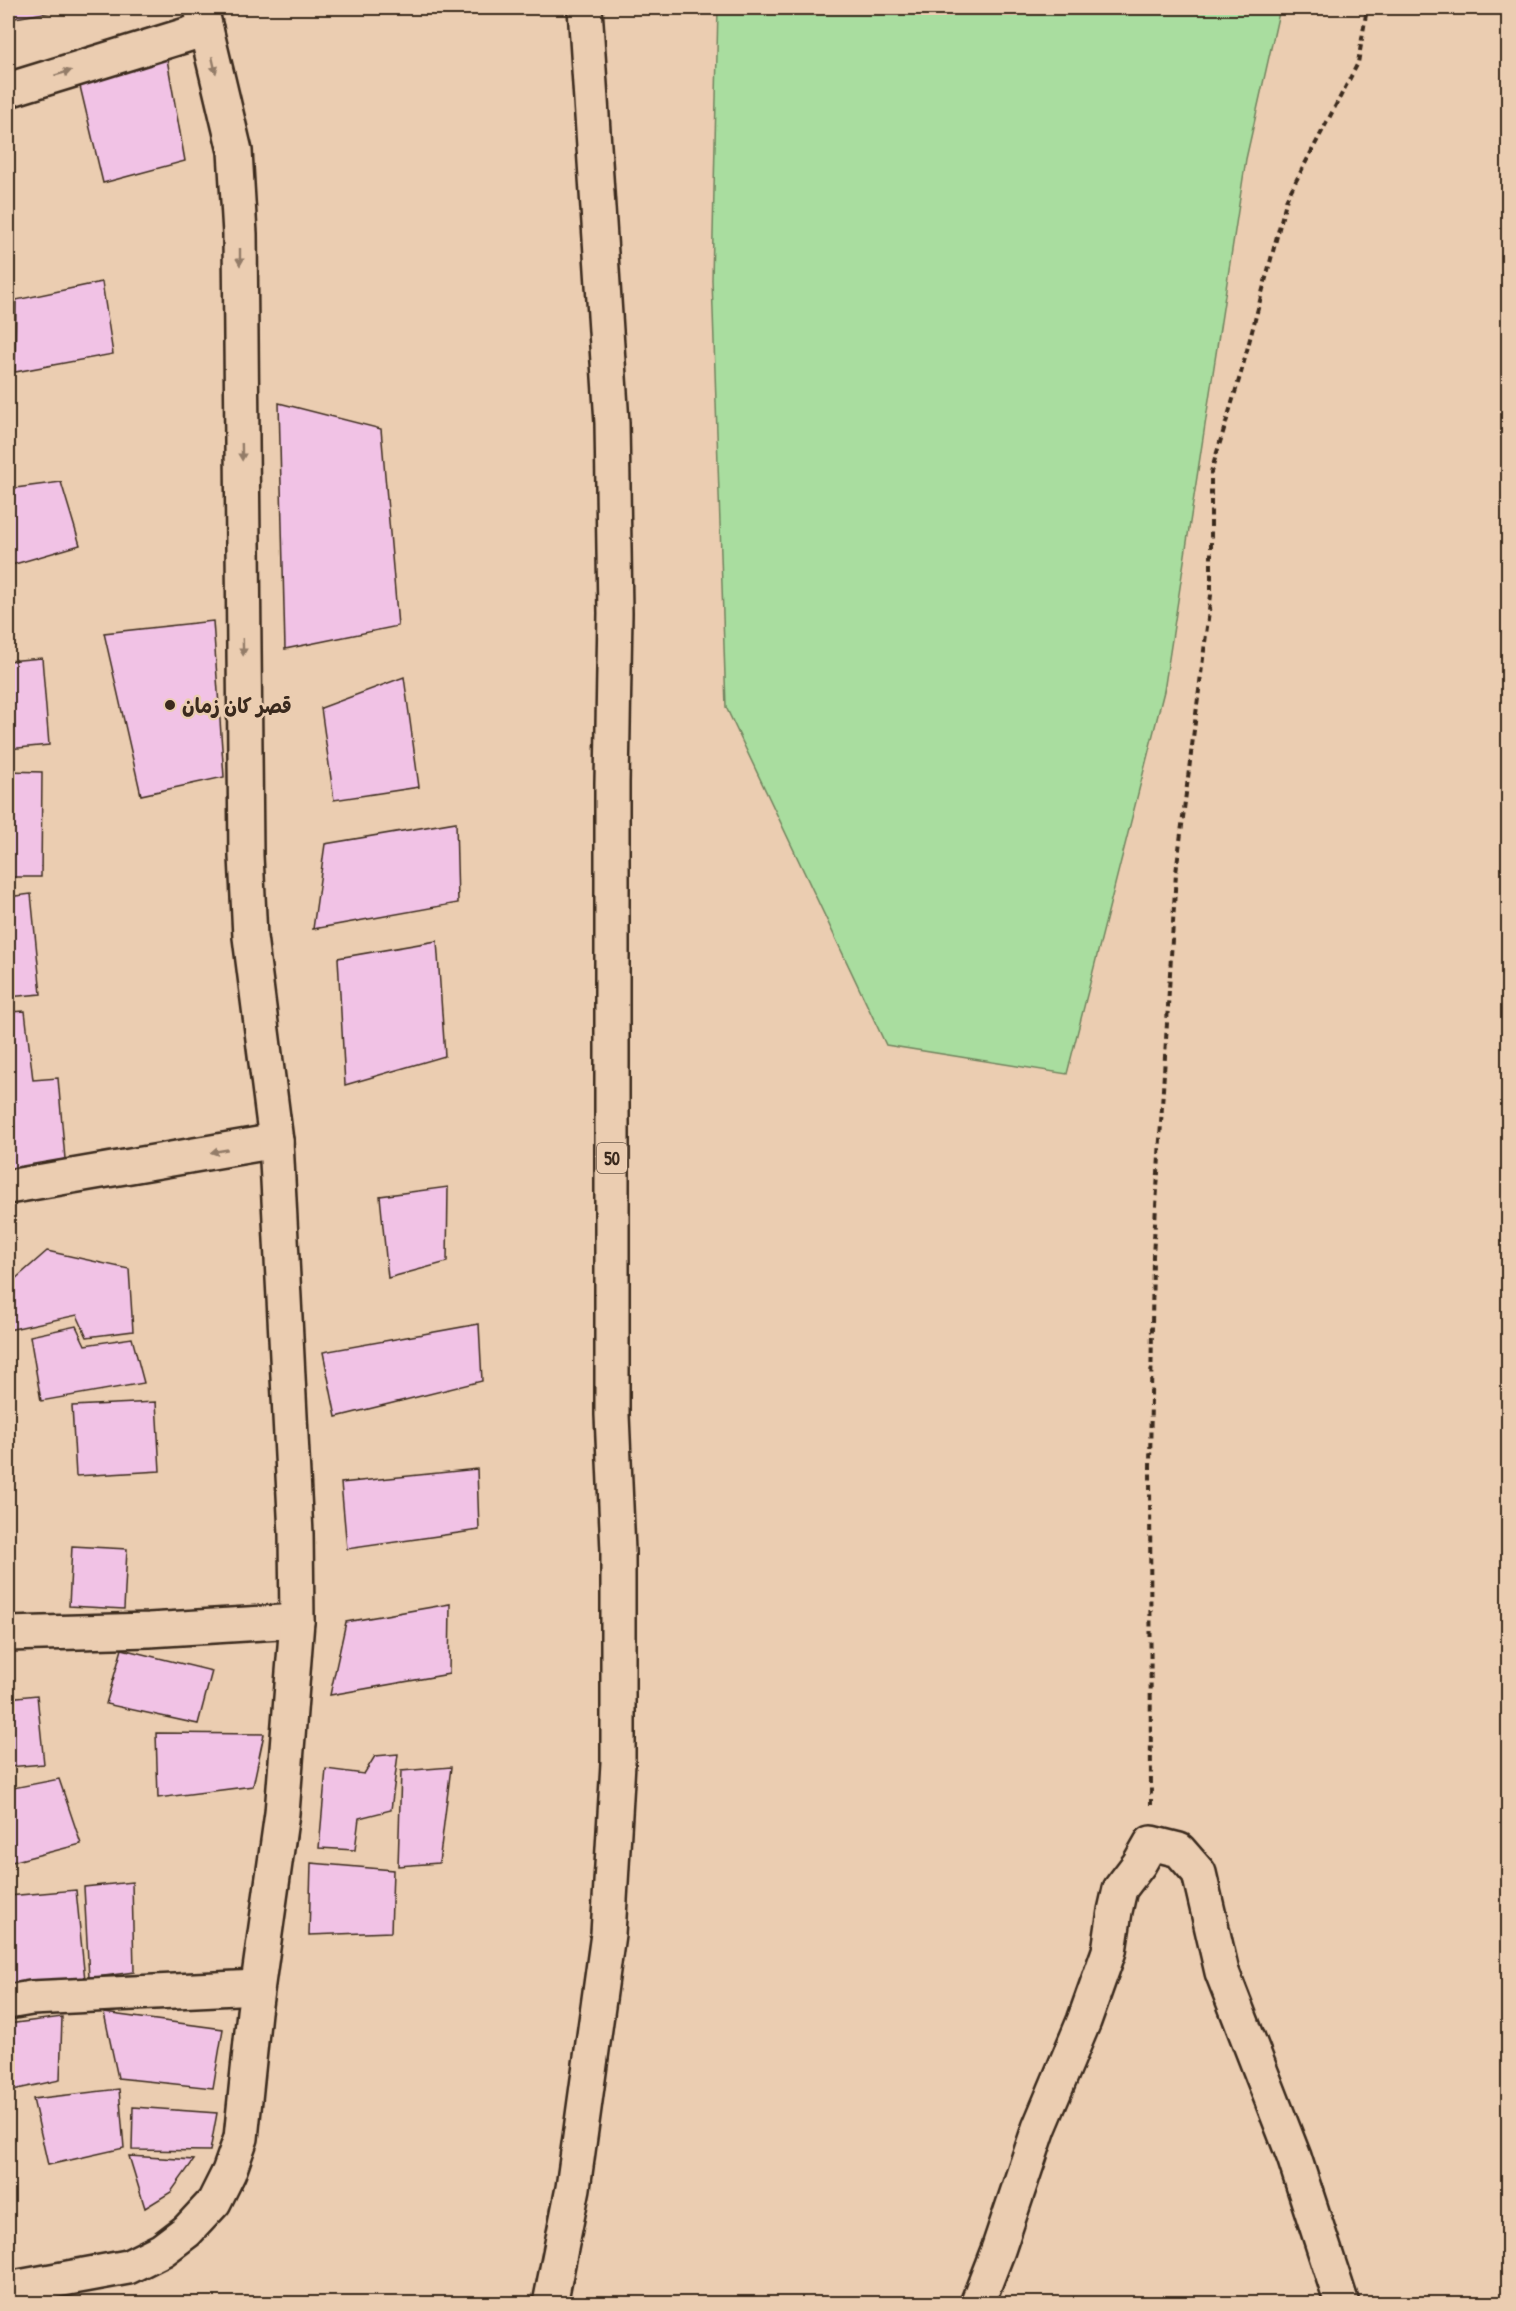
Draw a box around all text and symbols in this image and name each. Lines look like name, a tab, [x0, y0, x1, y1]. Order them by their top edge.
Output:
one-way arrow	[210, 55, 220, 74]
one-way arrow	[54, 68, 72, 77]
one-way arrow	[235, 247, 245, 266]
one-way arrow	[237, 442, 247, 461]
one-way arrow	[238, 637, 248, 656]
place label: قصر كان زمان	[182, 692, 292, 719]
marker: قصر كان زمان	[163, 698, 177, 712]
road number: 50	[597, 1143, 627, 1173]
one-way arrow	[209, 1146, 228, 1155]

